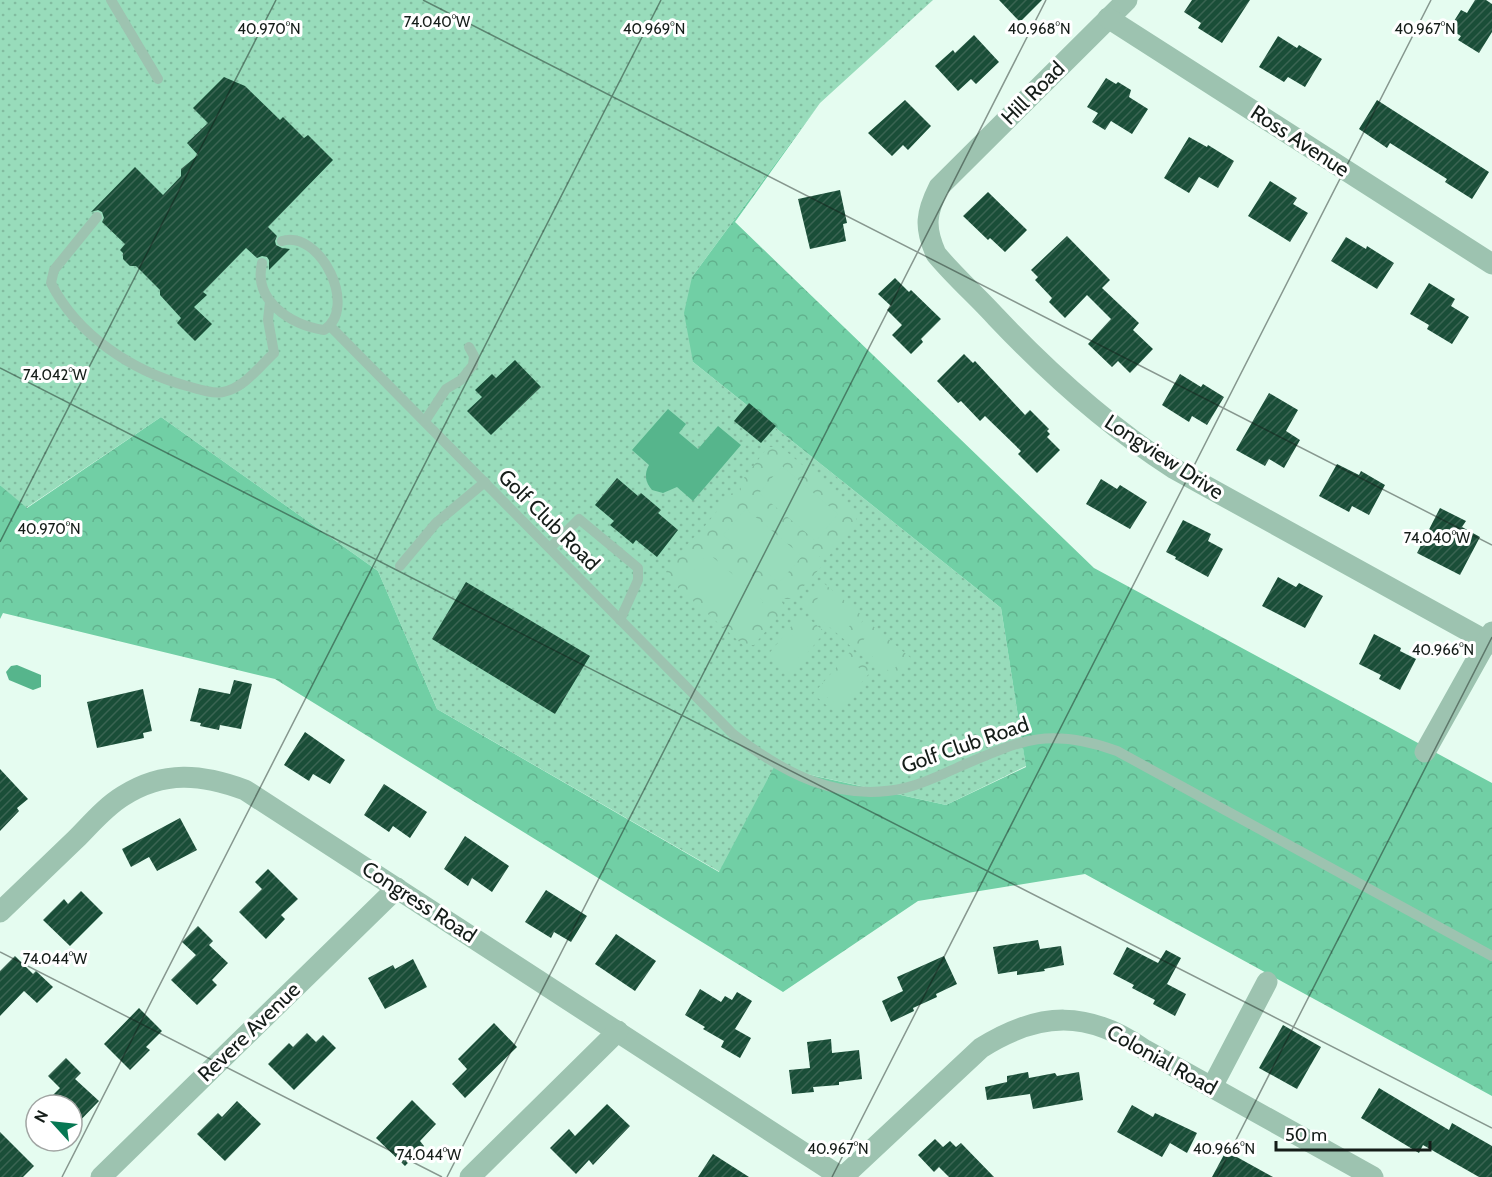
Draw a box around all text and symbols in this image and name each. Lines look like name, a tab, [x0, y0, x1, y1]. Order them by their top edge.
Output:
text: 74.040°W	[404, 13, 471, 31]
text: 40.970°N	[237, 20, 301, 38]
text: 40.969°N	[623, 20, 685, 38]
text: 40.968°N	[1007, 20, 1071, 38]
text: 40.967°N	[1394, 20, 1456, 38]
street label: Hill Road	[996, 56, 1070, 130]
street label: Ross Avenue	[1246, 99, 1354, 182]
text: 74.042°W	[23, 366, 88, 384]
street label: Longview Drive	[1100, 409, 1229, 504]
street label: Golf Club Road	[493, 464, 605, 576]
text: 40.970°N	[17, 520, 81, 538]
text: 74.040°W	[1404, 529, 1471, 547]
text: 40.966°N	[1412, 641, 1474, 659]
street label: Golf Club Road	[898, 711, 1032, 778]
street label: Congress Road	[357, 855, 481, 948]
text: 74.044°W	[23, 950, 88, 968]
street label: Revere Avenue	[192, 977, 305, 1087]
street label: Colonial Road	[1103, 1019, 1222, 1100]
north arrow	[24, 1093, 84, 1153]
text: N	[30, 1107, 52, 1126]
scale bar	[1276, 1114, 1430, 1152]
text: 50 m	[1285, 1124, 1327, 1146]
text: 40.967°N	[807, 1140, 869, 1158]
text: 40.966°N	[1193, 1140, 1255, 1158]
text: 74.044°W	[397, 1146, 462, 1164]

